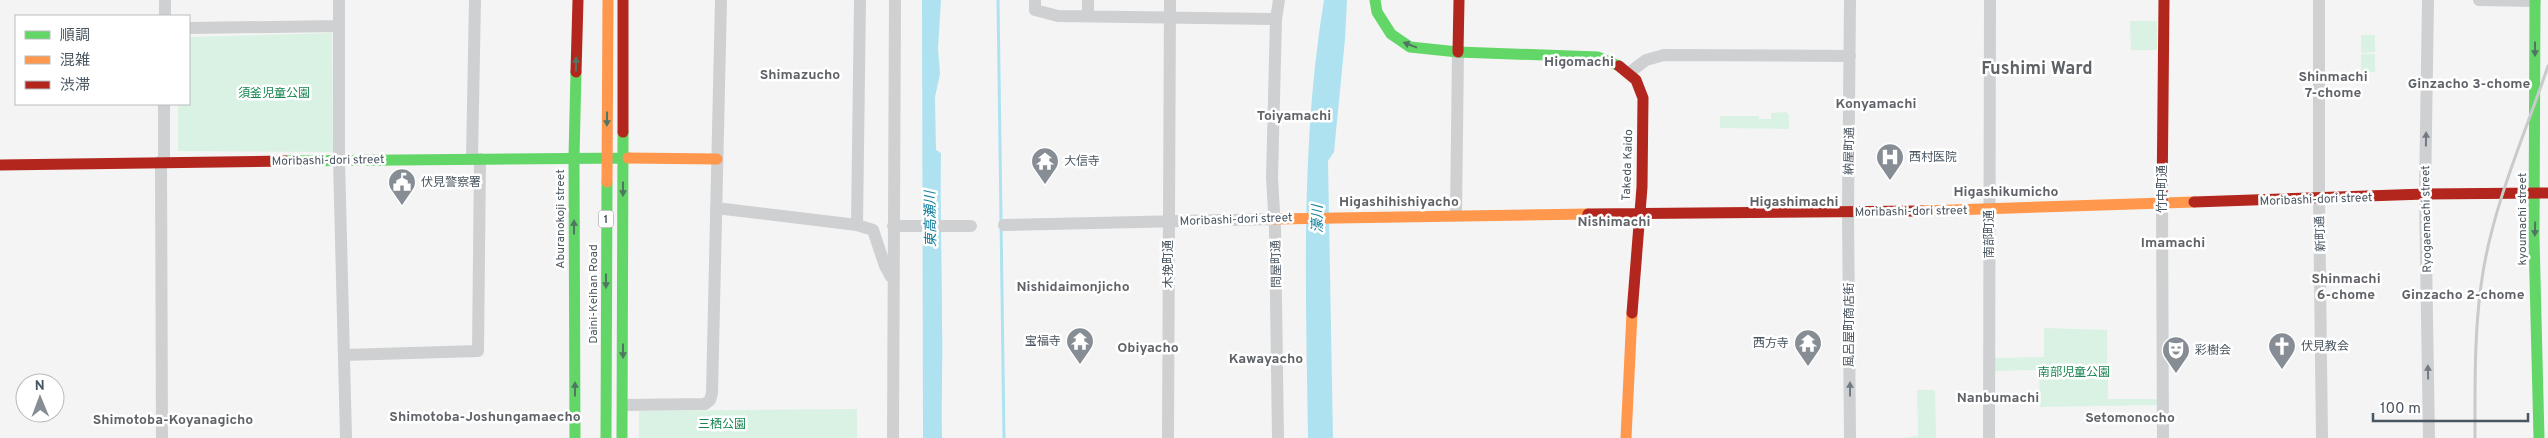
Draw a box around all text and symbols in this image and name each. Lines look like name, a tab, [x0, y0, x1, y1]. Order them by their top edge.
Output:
legend	[15, 15, 190, 105]
text: 順調	[60, 27, 90, 46]
one-way arrow	[1402, 41, 1417, 49]
one-way arrow	[2531, 41, 2539, 57]
text: 混雑	[60, 52, 90, 71]
district label: Higomachi	[1544, 54, 1614, 71]
one-way arrow	[572, 56, 580, 72]
district label: Fushimi Ward	[1981, 58, 2093, 81]
district label: Shimazucho	[760, 67, 840, 84]
district label: Shinmachi 7-chome	[2298, 69, 2368, 102]
district label: Ginzacho 3-chome	[2408, 76, 2531, 93]
text: 渋滞	[60, 77, 90, 96]
park label: 須釜児童公園	[238, 86, 310, 102]
district label: Konyamachi	[1836, 96, 1916, 113]
district label: Toiyamachi	[1257, 108, 1331, 125]
one-way arrow	[603, 111, 611, 127]
street label: 納屋町通	[1842, 127, 1858, 175]
street label: Takeda Kaido	[1619, 129, 1637, 201]
one-way arrow	[2422, 131, 2430, 147]
hospital icon: 西村医院	[1875, 142, 1905, 181]
temple icon: 大信寺	[1030, 146, 1060, 185]
place label: 西村医院	[1909, 150, 1957, 166]
street label: Moribashi-dori street	[271, 152, 385, 170]
place label: 大信寺	[1064, 154, 1100, 170]
street label: 竹中町通	[2155, 165, 2171, 213]
street label: Ryogaemachi street	[2418, 165, 2436, 273]
public building icon: 伏見警察署	[387, 167, 417, 206]
street label: Aburanokoji street	[553, 169, 569, 269]
street label: kyoumachi street	[2515, 173, 2531, 265]
place label: 伏見警察署	[421, 175, 481, 191]
one-way arrow	[619, 181, 627, 197]
district label: Higashikumicho	[1953, 184, 2059, 201]
water label: 東高瀬川	[922, 189, 940, 247]
street label: Moribashi-dori street	[2259, 190, 2373, 210]
district label: Higashihishiyacho	[1339, 194, 1459, 211]
district label: Higashimachi	[1749, 194, 1839, 211]
water label: 濠川	[1310, 203, 1327, 233]
street label: Moribashi-dori street	[1854, 203, 1968, 221]
road number: 1	[598, 210, 614, 228]
street label: Moribashi-dori street	[1179, 210, 1293, 230]
street label: 南部町通	[1982, 210, 1998, 258]
district label: Nishimachi	[1577, 214, 1651, 231]
street label: 新町通	[2312, 216, 2330, 252]
one-way arrow	[570, 219, 578, 235]
one-way arrow	[2531, 221, 2539, 237]
district label: Imamachi	[2141, 235, 2205, 252]
street label: 木挽町通	[1161, 240, 1177, 288]
street label: 問屋町通	[1269, 240, 1285, 288]
street label: Daini-Keihan Road	[586, 244, 602, 344]
district label: Shinmachi 6-chome	[2311, 271, 2381, 304]
one-way arrow	[602, 273, 610, 289]
district label: Nishidaimonjicho	[1016, 279, 1130, 296]
street label: 風呂屋町商店街	[1842, 283, 1858, 367]
district label: Ginzacho 2-chome	[2402, 287, 2525, 304]
temple icon: 宝福寺	[1065, 326, 1095, 365]
temple icon: 西方寺	[1793, 328, 1823, 367]
church icon: 伏見教会	[2267, 331, 2297, 370]
place label: 宝福寺	[1025, 334, 1061, 350]
theatre icon: 彩樹会	[2161, 335, 2191, 374]
place label: 西方寺	[1753, 336, 1789, 352]
place label: 伏見教会	[2301, 339, 2349, 355]
district label: Obiyacho	[1117, 340, 1179, 357]
one-way arrow	[619, 343, 627, 359]
place label: 彩樹会	[2195, 343, 2231, 359]
district label: Kawayacho	[1229, 351, 1303, 368]
one-way arrow	[2424, 364, 2432, 380]
park label: 南部児童公園	[2038, 365, 2110, 381]
north arrow	[15, 373, 65, 423]
text: N	[35, 378, 45, 395]
one-way arrow	[571, 381, 579, 397]
one-way arrow	[1846, 381, 1854, 397]
district label: Nanbumachi	[1957, 390, 2039, 407]
scale bar	[2373, 390, 2528, 422]
text: 100 m	[2380, 400, 2421, 419]
district label: Shimotoba-Joshungamaecho	[389, 409, 581, 426]
district label: Setomonocho	[2085, 410, 2175, 427]
district label: Shimotoba-Koyanagicho	[93, 412, 253, 429]
park label: 三栖公園	[698, 417, 746, 433]

